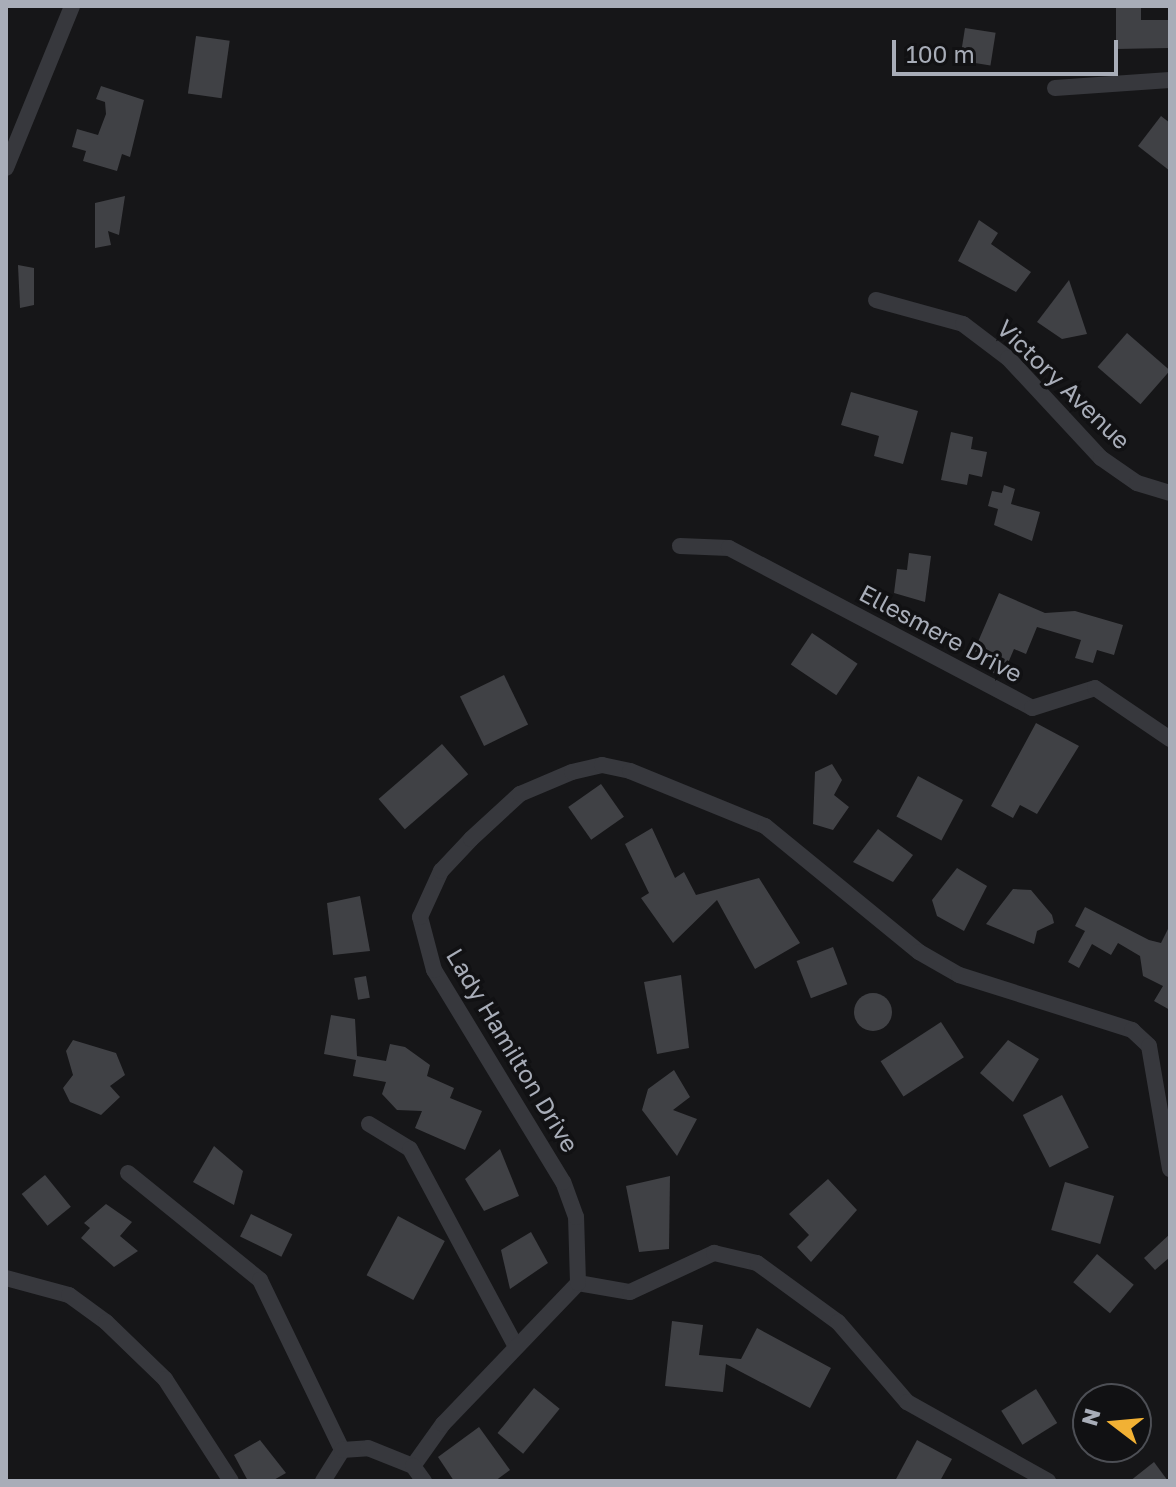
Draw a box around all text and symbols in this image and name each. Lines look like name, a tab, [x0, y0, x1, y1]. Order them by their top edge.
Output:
scale bar	[896, 24, 1122, 74]
text: 100 m	[906, 39, 975, 68]
street label: Victory Avenue	[991, 313, 1137, 455]
street label: Ellesmere Drive	[855, 578, 1027, 688]
street label: Lady Hamilton Drive	[441, 943, 585, 1157]
north arrow	[1072, 1383, 1152, 1463]
text: N	[1075, 1405, 1106, 1429]

